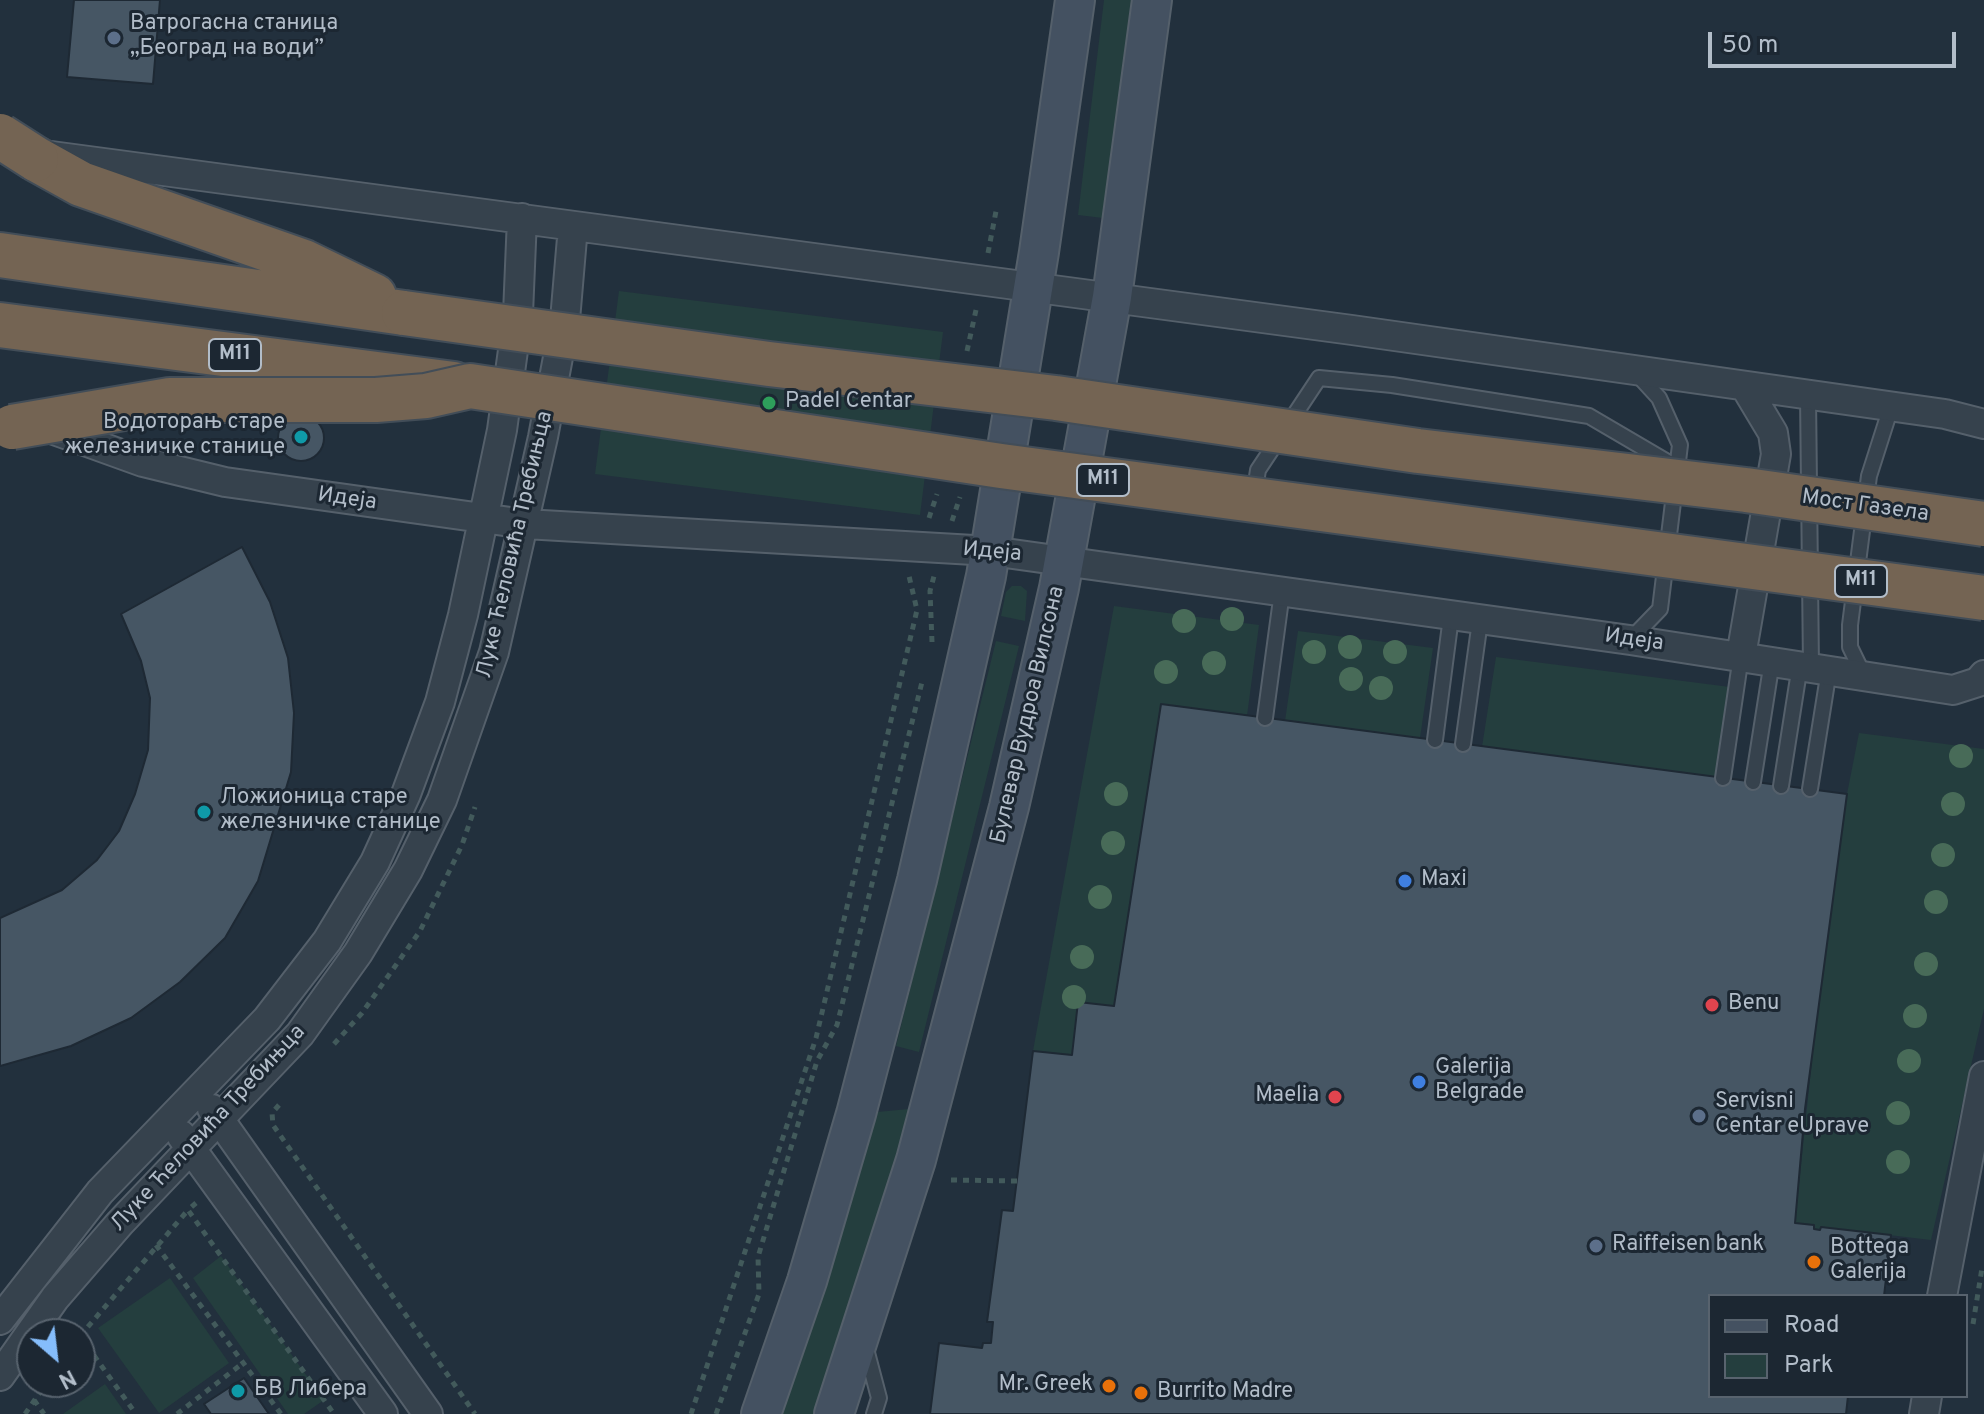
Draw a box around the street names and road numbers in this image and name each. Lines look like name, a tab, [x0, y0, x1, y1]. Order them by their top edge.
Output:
road number: M11	[209, 339, 261, 371]
street label: Луке Ћеловића Требињца	[472, 409, 560, 681]
road number: M11	[1077, 464, 1129, 496]
street label: Идеја	[316, 483, 378, 517]
street label: Мост Газела	[1800, 485, 1930, 529]
street label: Идеја	[961, 537, 1023, 569]
road number: M11	[1835, 565, 1887, 597]
street label: Булевар Вудроа Вилсона	[987, 584, 1071, 846]
street label: Идеја	[1603, 624, 1665, 658]
street label: Луке Ћеловића Требињца	[106, 1020, 312, 1238]

